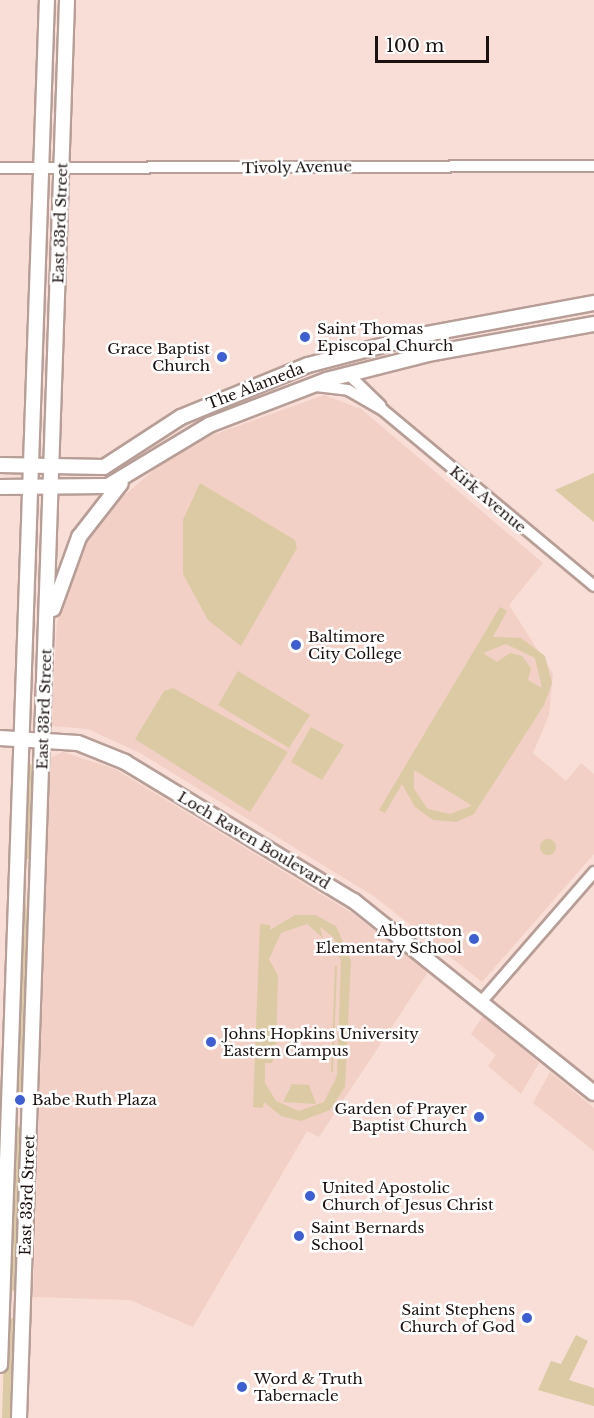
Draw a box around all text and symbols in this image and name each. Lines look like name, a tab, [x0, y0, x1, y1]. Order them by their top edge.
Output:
scale bar	[378, 24, 492, 62]
text: 100 m	[386, 35, 444, 57]
street label: Tivoly Avenue	[241, 157, 353, 177]
street label: East 33rd Street	[49, 162, 71, 284]
place label: Saint Thomas Episcopal Church	[317, 319, 453, 354]
marker: Saint Thomas Episcopal Church	[298, 330, 312, 344]
place label: Grace Baptist Church	[107, 339, 210, 374]
marker: Grace Baptist Church	[215, 350, 229, 364]
street label: The Alameda	[204, 359, 306, 413]
street label: Kirk Avenue	[446, 462, 530, 536]
place label: Baltimore City College	[308, 627, 402, 662]
marker: Baltimore City College	[289, 638, 303, 652]
street label: East 33rd Street	[33, 648, 55, 770]
street label: Loch Raven Boulevard	[175, 787, 333, 893]
place label: Abbottston Elementary School	[315, 921, 462, 956]
marker: Abbottston Elementary School	[467, 932, 481, 946]
place label: Johns Hopkins University Eastern Campus	[223, 1024, 419, 1059]
marker: Johns Hopkins University Eastern Campus	[204, 1035, 218, 1049]
place label: Babe Ruth Plaza	[32, 1091, 157, 1109]
marker: Babe Ruth Plaza	[13, 1093, 27, 1107]
place label: Garden of Prayer Baptist Church	[335, 1099, 467, 1134]
marker: Garden of Prayer Baptist Church	[472, 1110, 486, 1124]
street label: East 33rd Street	[16, 1134, 38, 1256]
place label: United Apostolic Church of Jesus Christ	[322, 1178, 494, 1213]
marker: United Apostolic Church of Jesus Christ	[303, 1189, 317, 1203]
place label: Saint Bernards School	[311, 1218, 424, 1253]
marker: Saint Bernards School	[292, 1229, 306, 1243]
place label: Saint Stephens Church of God	[400, 1300, 515, 1335]
marker: Saint Stephens Church of God	[520, 1311, 534, 1325]
place label: Word & Truth Tabernacle	[254, 1369, 363, 1404]
marker: Word & Truth Tabernacle	[235, 1380, 249, 1394]

